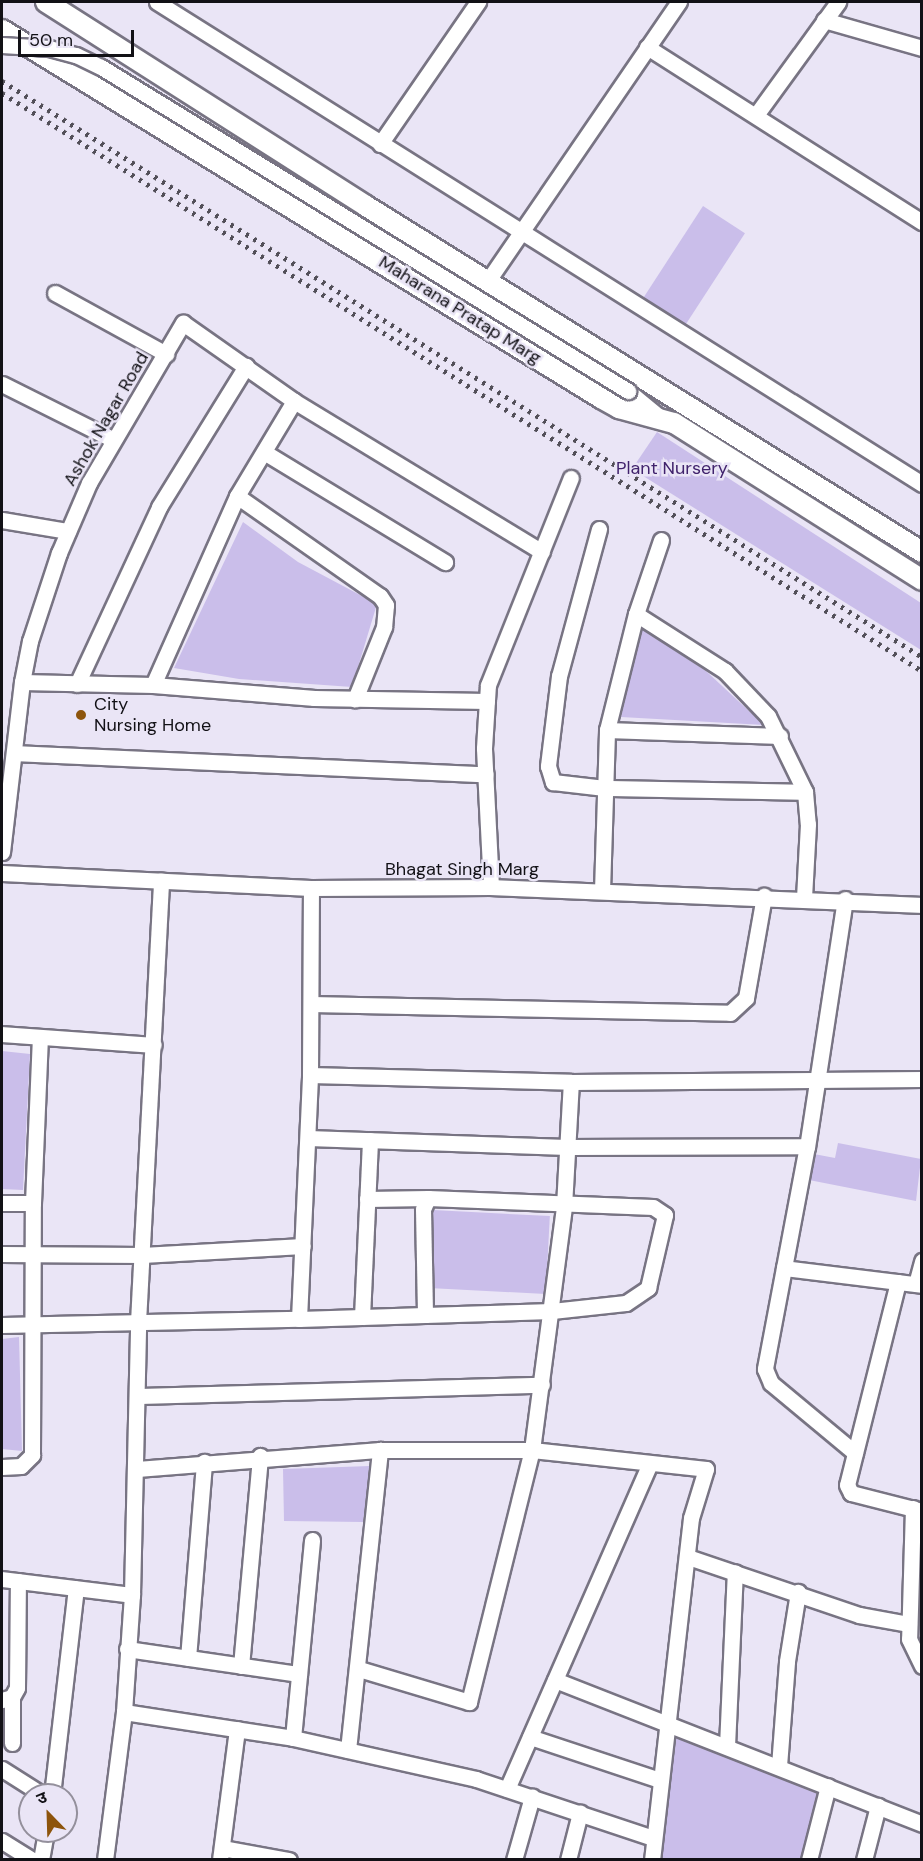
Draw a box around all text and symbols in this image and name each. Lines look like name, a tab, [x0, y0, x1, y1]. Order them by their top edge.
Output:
scale bar	[21, 18, 136, 56]
text: 50 m	[29, 28, 73, 52]
street label: Maharana Pratap Marg	[375, 251, 545, 369]
street label: Ashok Nagar Road	[59, 348, 153, 490]
park label: Plant Nursery	[616, 457, 728, 479]
place label: City Nursing Home	[94, 694, 211, 736]
marker: City Nursing Home	[72, 706, 90, 724]
street label: Bhagat Singh Marg	[385, 858, 539, 880]
north arrow	[18, 1783, 78, 1843]
text: उ	[33, 1786, 50, 1809]

